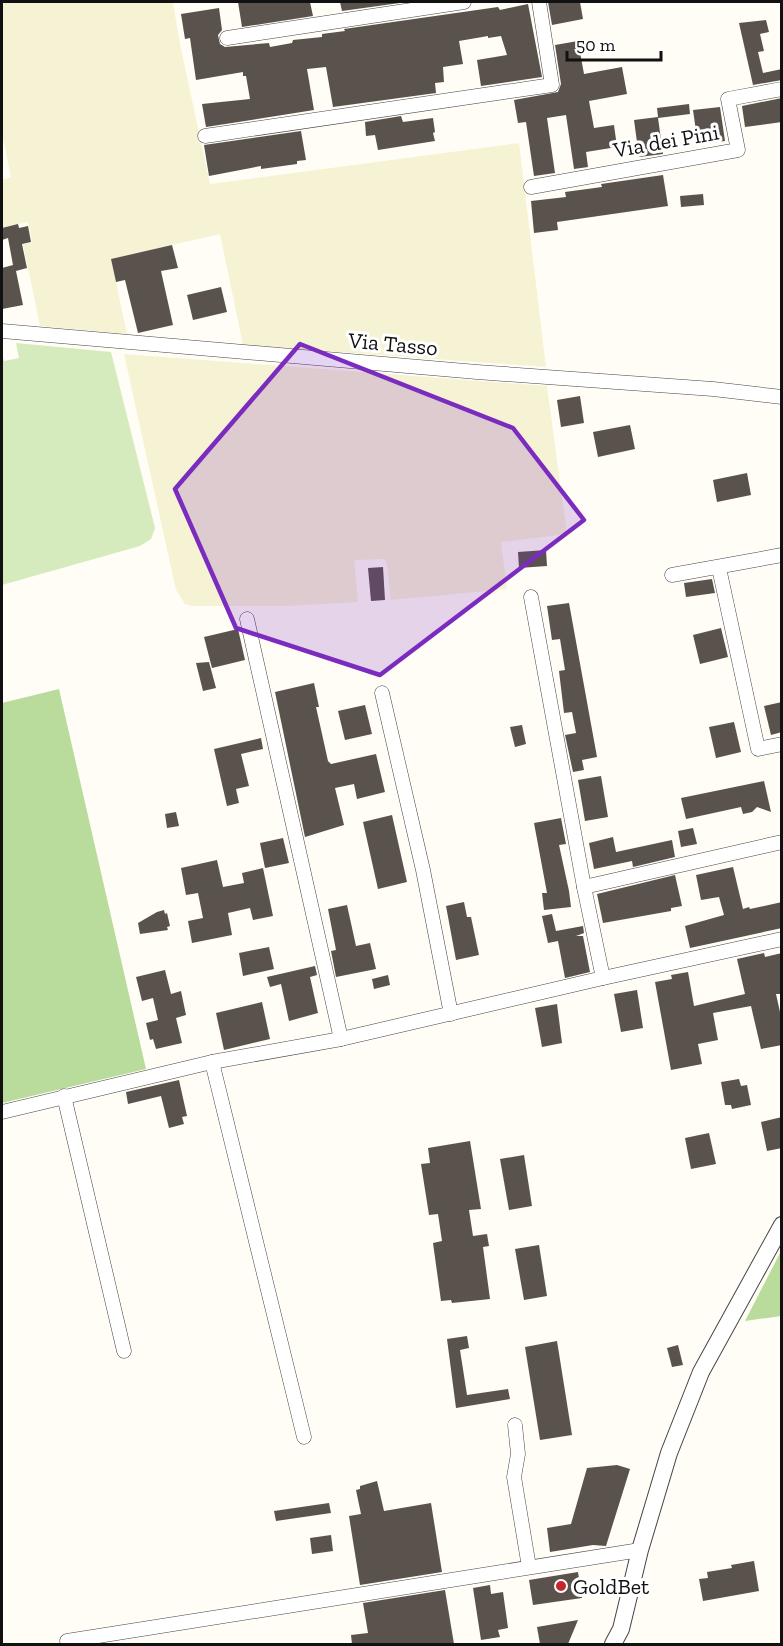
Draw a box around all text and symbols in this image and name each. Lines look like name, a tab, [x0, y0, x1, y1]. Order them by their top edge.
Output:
scale bar	[567, 24, 662, 62]
text: 50 m	[576, 34, 616, 56]
street label: Via dei Pini	[610, 118, 721, 164]
street label: Via Tasso	[346, 327, 439, 361]
place label: GoldBet	[573, 1573, 650, 1600]
marker: GoldBet	[554, 1579, 568, 1593]

